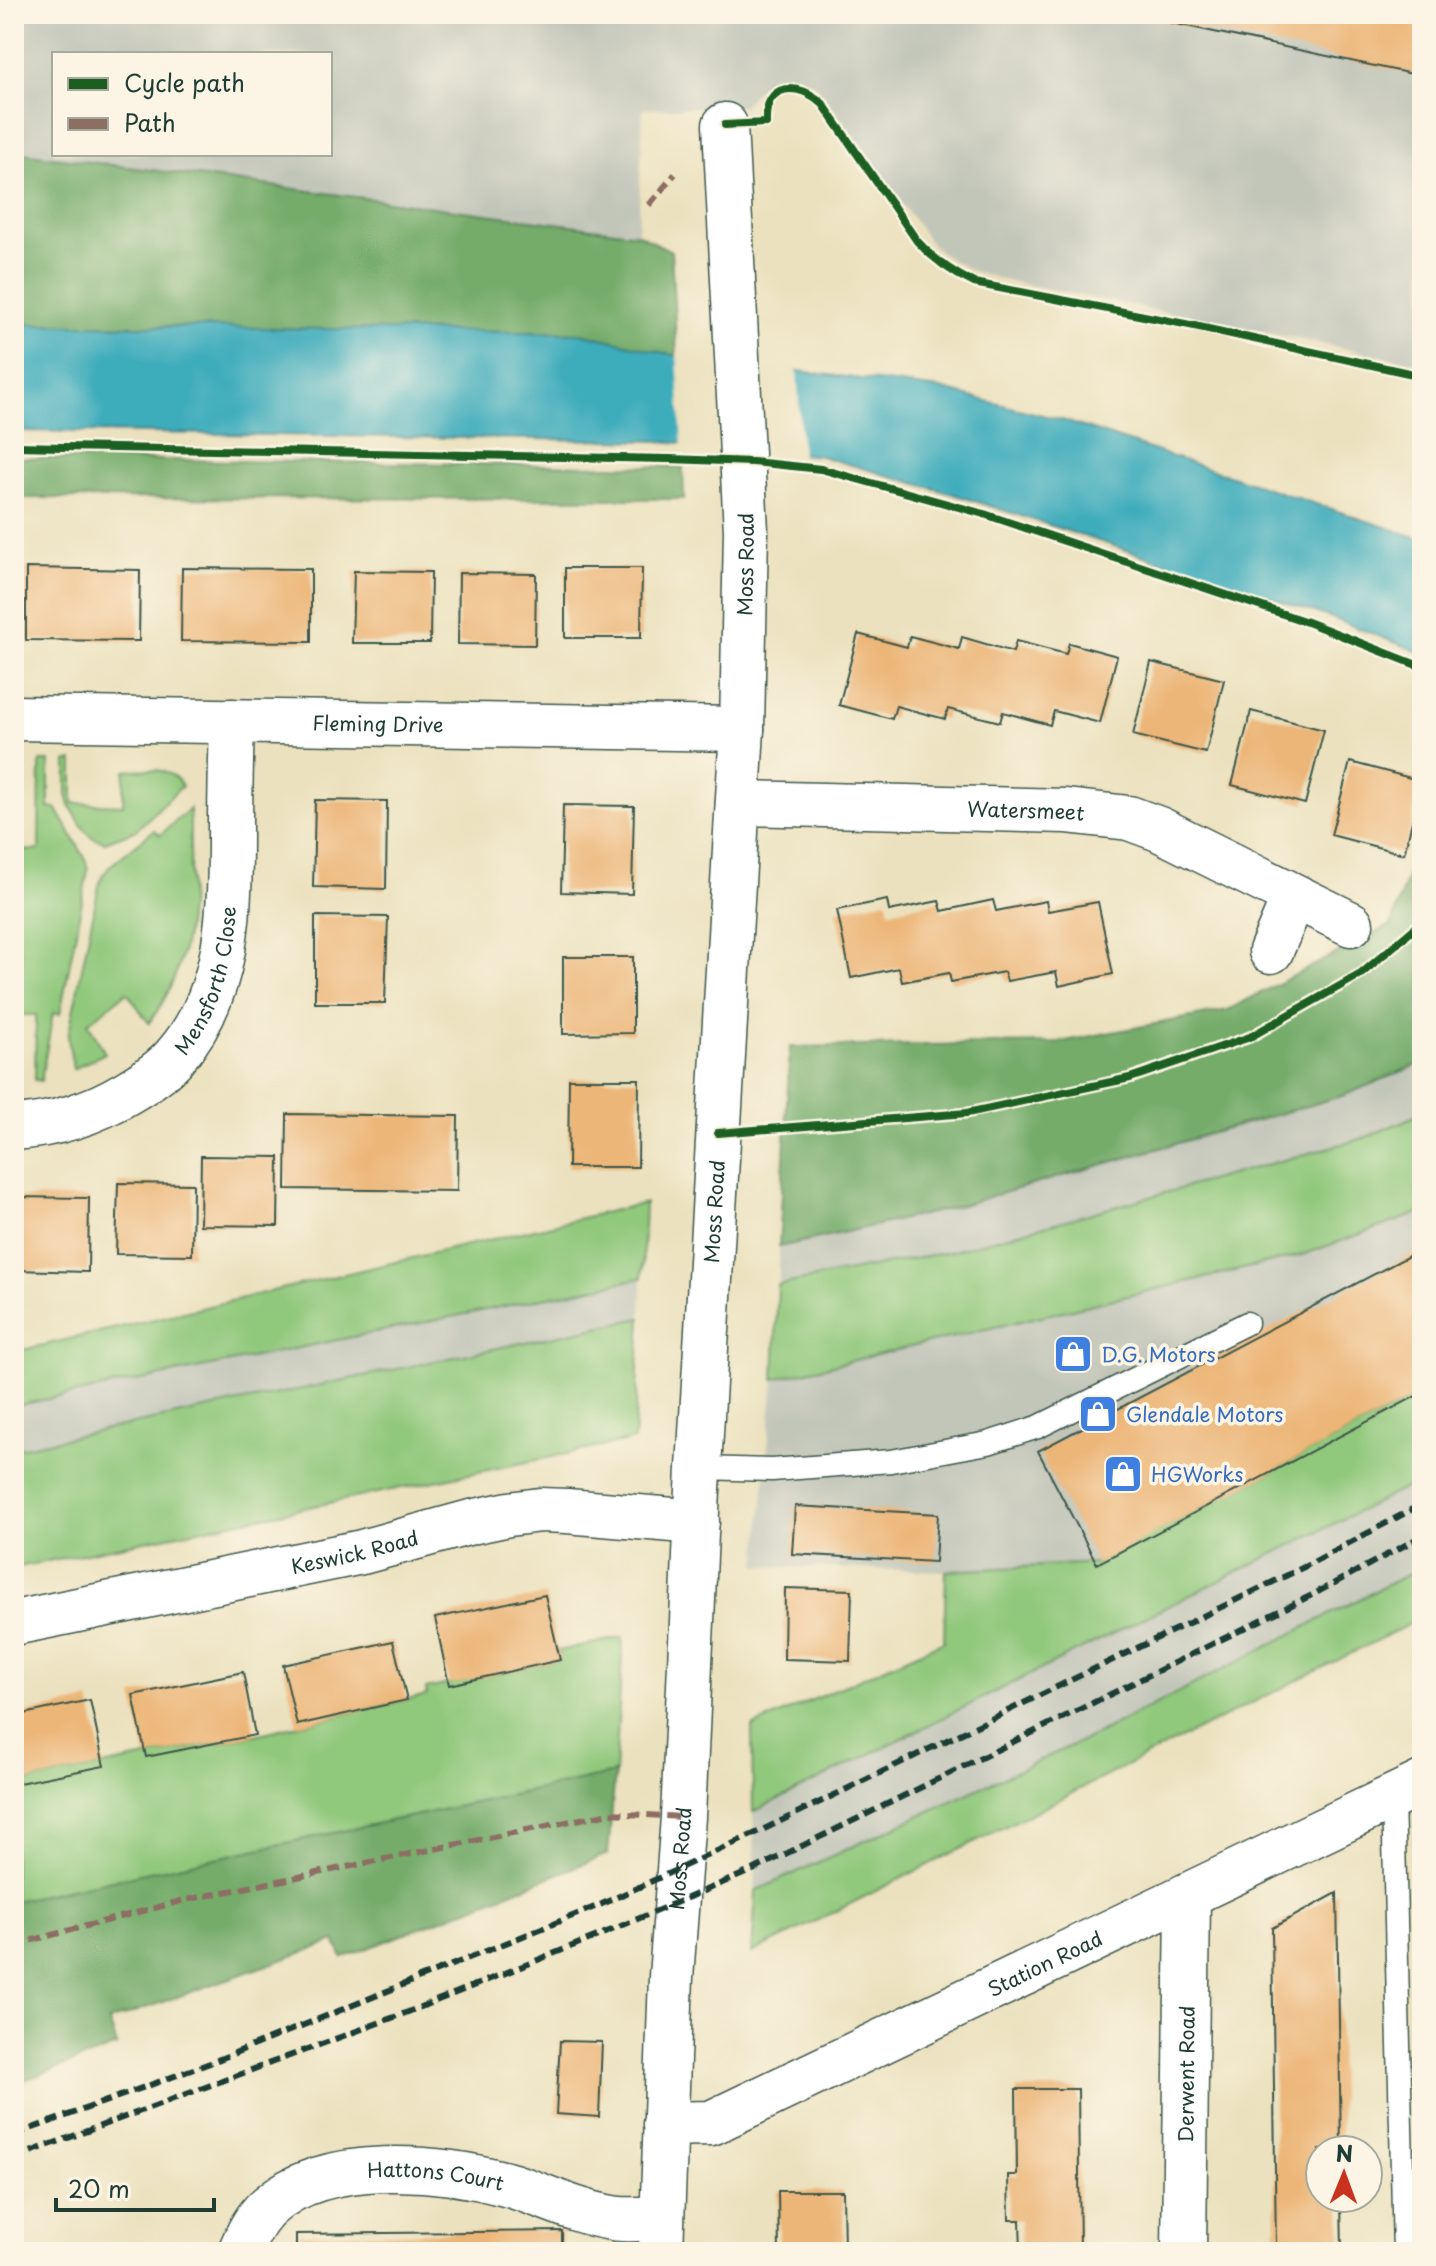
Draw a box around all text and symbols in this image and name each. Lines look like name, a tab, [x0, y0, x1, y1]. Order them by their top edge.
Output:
legend	[52, 52, 332, 156]
text: Cycle path	[124, 64, 245, 100]
text: Path	[124, 104, 176, 140]
street label: Moss Road	[729, 512, 761, 616]
street label: Fleming Drive	[312, 708, 444, 739]
street label: Watersmeet	[967, 794, 1086, 828]
street label: Mensforth Close	[167, 905, 243, 1061]
street label: Moss Road	[696, 1159, 732, 1264]
shop icon: D.G. Motors	[1052, 1333, 1094, 1375]
place label: D.G. Motors	[1101, 1339, 1216, 1369]
shop icon: Glendale Motors	[1077, 1393, 1119, 1435]
place label: Glendale Motors	[1126, 1399, 1284, 1429]
shop icon: HGWorks	[1102, 1453, 1144, 1495]
place label: HGWorks	[1151, 1459, 1243, 1489]
street label: Keswick Road	[288, 1522, 422, 1581]
street label: Moss Road	[661, 1806, 698, 1911]
street label: Station Road	[982, 1923, 1107, 2004]
street label: Derwent Road	[1170, 2005, 1202, 2143]
north arrow	[1304, 2134, 1384, 2214]
text: N	[1335, 2136, 1353, 2169]
street label: Hattons Court	[366, 2154, 507, 2198]
scale bar	[56, 2162, 214, 2212]
text: 20 m	[68, 2170, 130, 2206]

